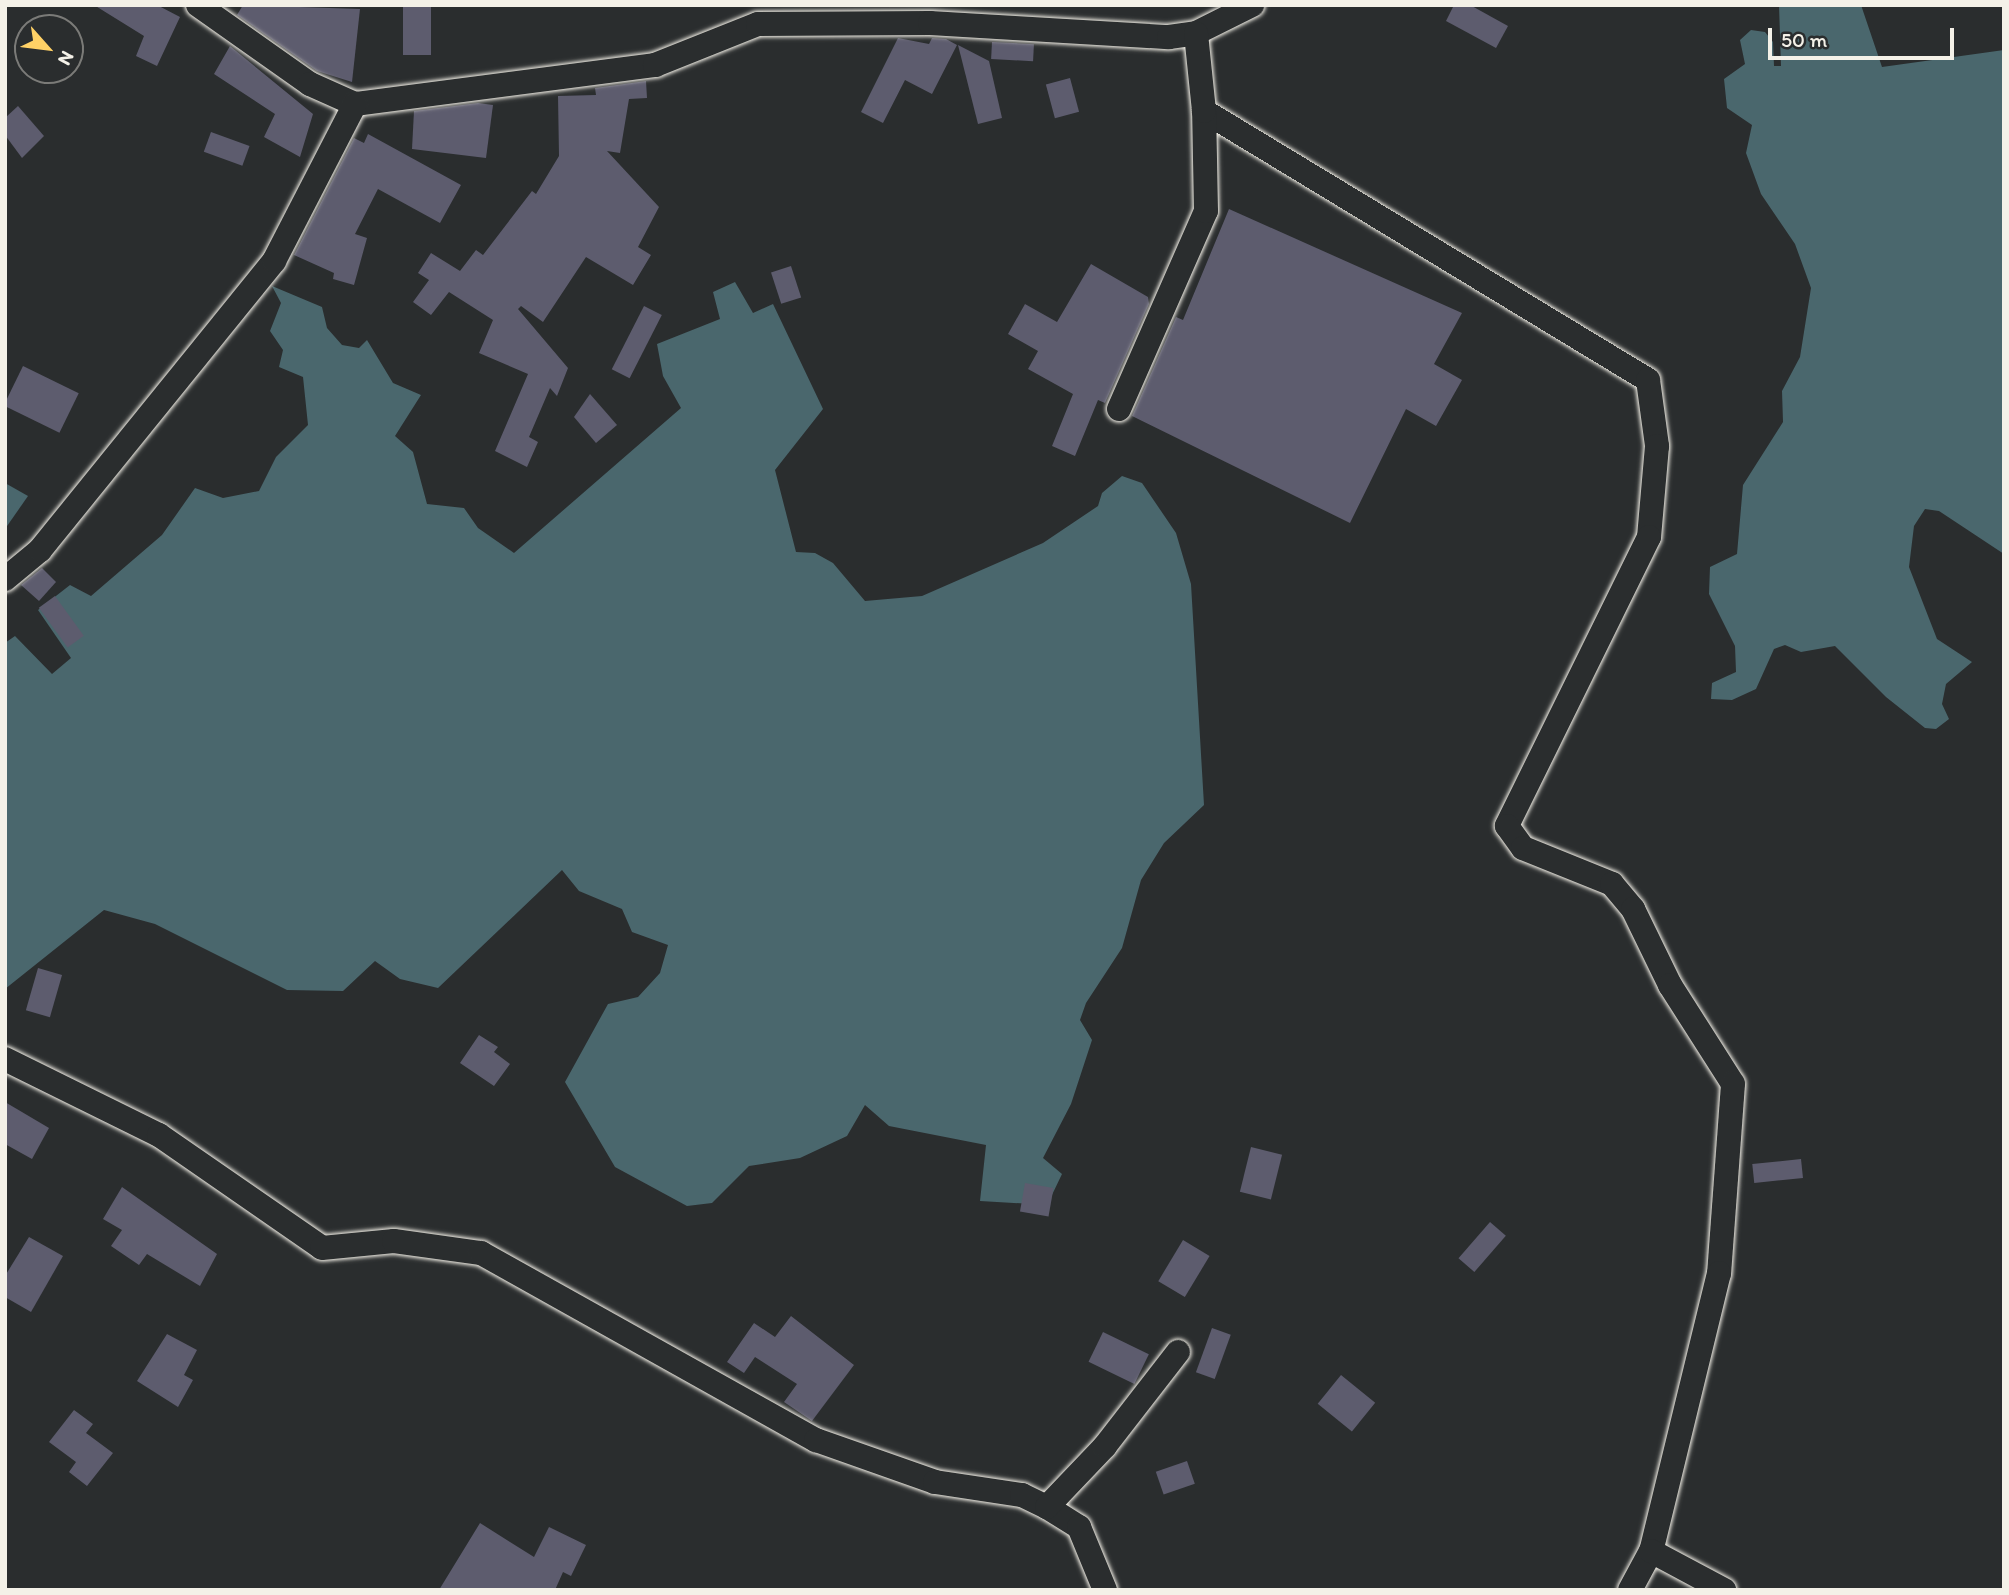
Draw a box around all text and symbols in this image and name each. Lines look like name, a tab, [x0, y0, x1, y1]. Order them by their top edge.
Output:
north arrow	[14, 14, 84, 84]
scale bar	[1771, 14, 1956, 58]
text: 50 m	[1781, 27, 1827, 52]
text: N	[53, 47, 79, 69]

